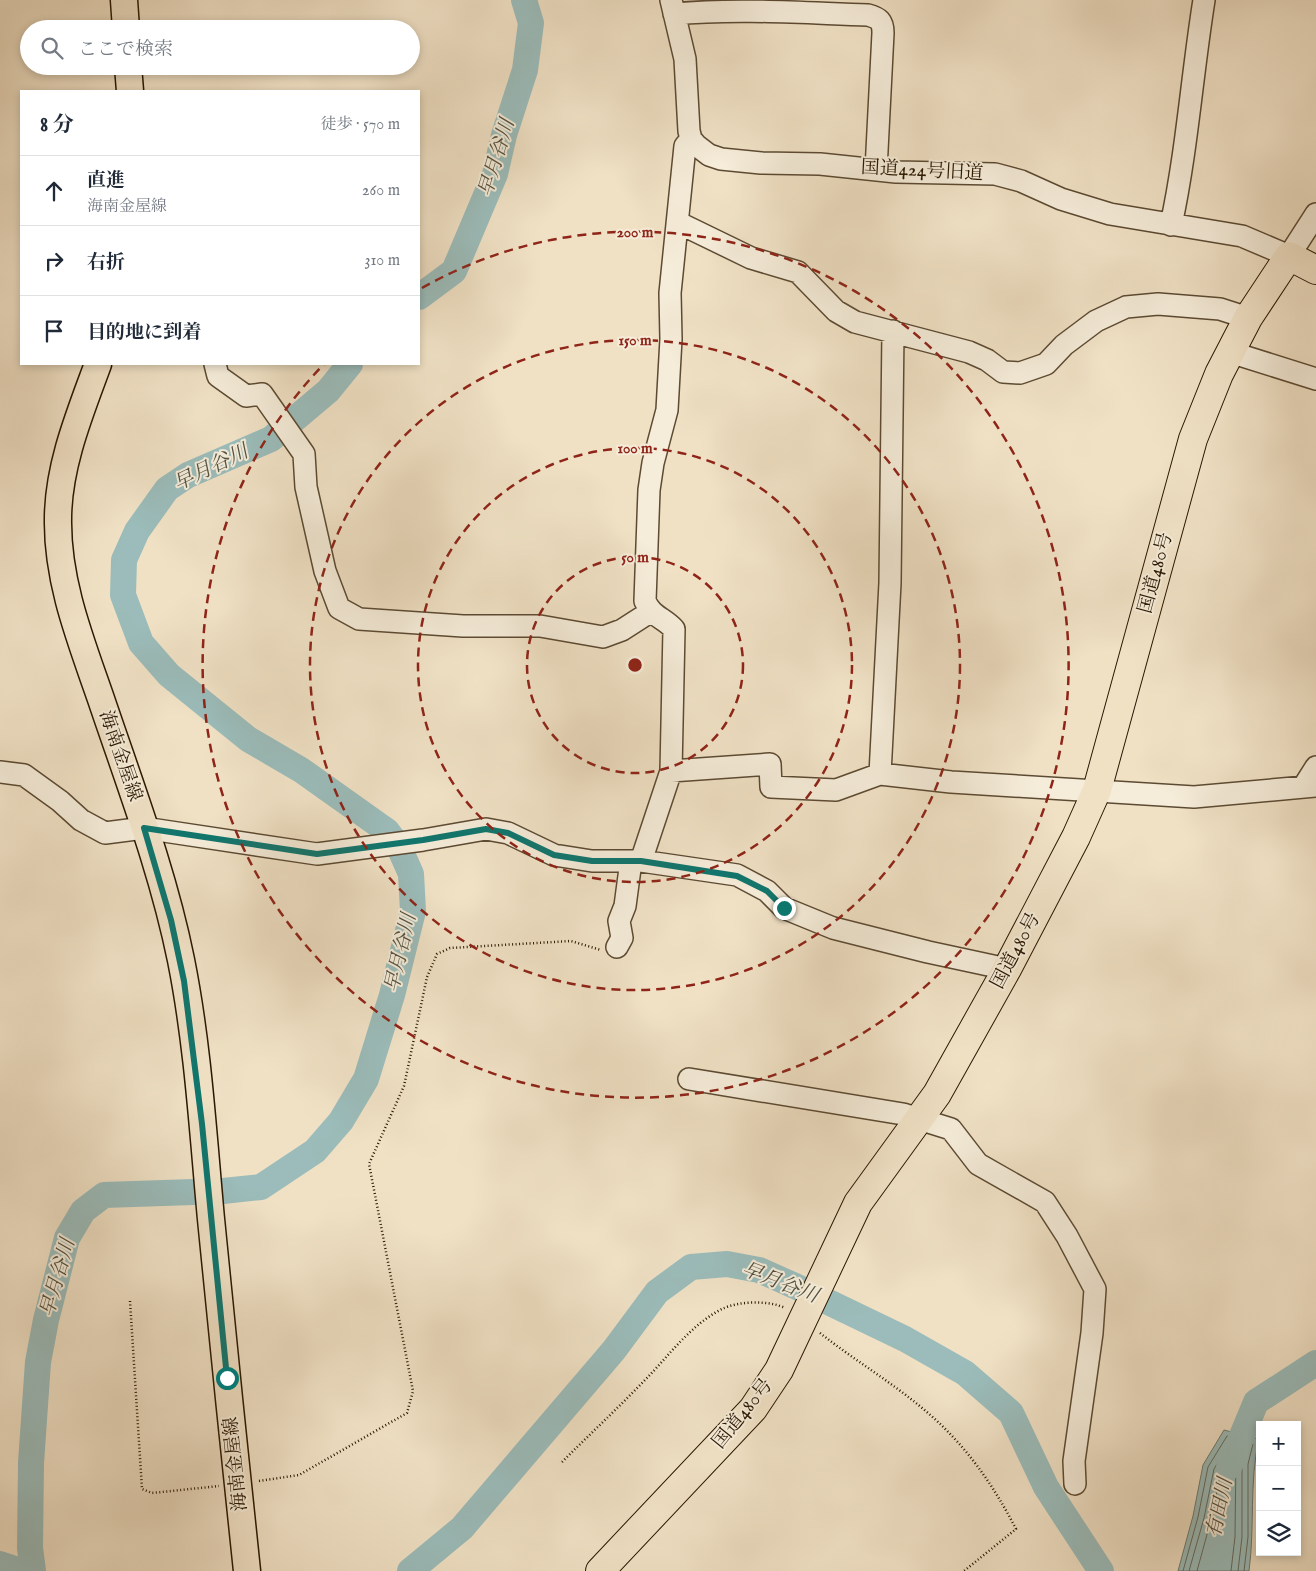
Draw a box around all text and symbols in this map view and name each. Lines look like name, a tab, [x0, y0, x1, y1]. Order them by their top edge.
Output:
search box	[20, 20, 420, 75]
icon: search	[38, 34, 66, 62]
text: ここで検索	[78, 38, 173, 62]
text: 8 分	[40, 112, 74, 139]
water label: 早月谷川	[473, 114, 521, 200]
text: 徒歩 · 570 m	[320, 115, 400, 135]
street label: 国道424号旧道	[860, 156, 984, 186]
text: 直進	[87, 169, 125, 193]
icon: ahead	[40, 177, 68, 205]
text: 260 m	[362, 181, 400, 201]
text: 海南金屋線	[87, 197, 167, 217]
text: 200 m	[617, 223, 654, 242]
icon: right	[40, 247, 68, 275]
text: 右折	[87, 251, 125, 275]
text: 310 m	[364, 251, 400, 271]
icon: arrive	[40, 317, 68, 345]
text: 目的地に到着	[87, 321, 201, 345]
text: 150 m	[618, 331, 652, 350]
water label: 早月谷川	[170, 438, 254, 497]
text: 100 m	[617, 439, 653, 458]
street label: 国道480号	[1134, 530, 1178, 616]
text: 50 m	[621, 548, 649, 567]
centre of rings	[626, 656, 644, 674]
street label: 海南金屋線	[93, 707, 147, 805]
route end	[773, 897, 796, 920]
water label: 早月谷川	[380, 909, 423, 995]
street label: 国道480号	[986, 909, 1046, 993]
water label: 早月谷川	[35, 1234, 82, 1320]
water label: 早月谷川	[738, 1257, 824, 1310]
route start	[216, 1367, 239, 1390]
street label: 国道480号	[708, 1374, 778, 1454]
street label: 海南金屋線	[219, 1415, 253, 1513]
map controls	[1256, 1421, 1301, 1556]
button: +	[1256, 1421, 1301, 1466]
button: −	[1256, 1466, 1301, 1511]
water label: 有田川	[1202, 1474, 1239, 1540]
button: layers	[1256, 1511, 1301, 1556]

